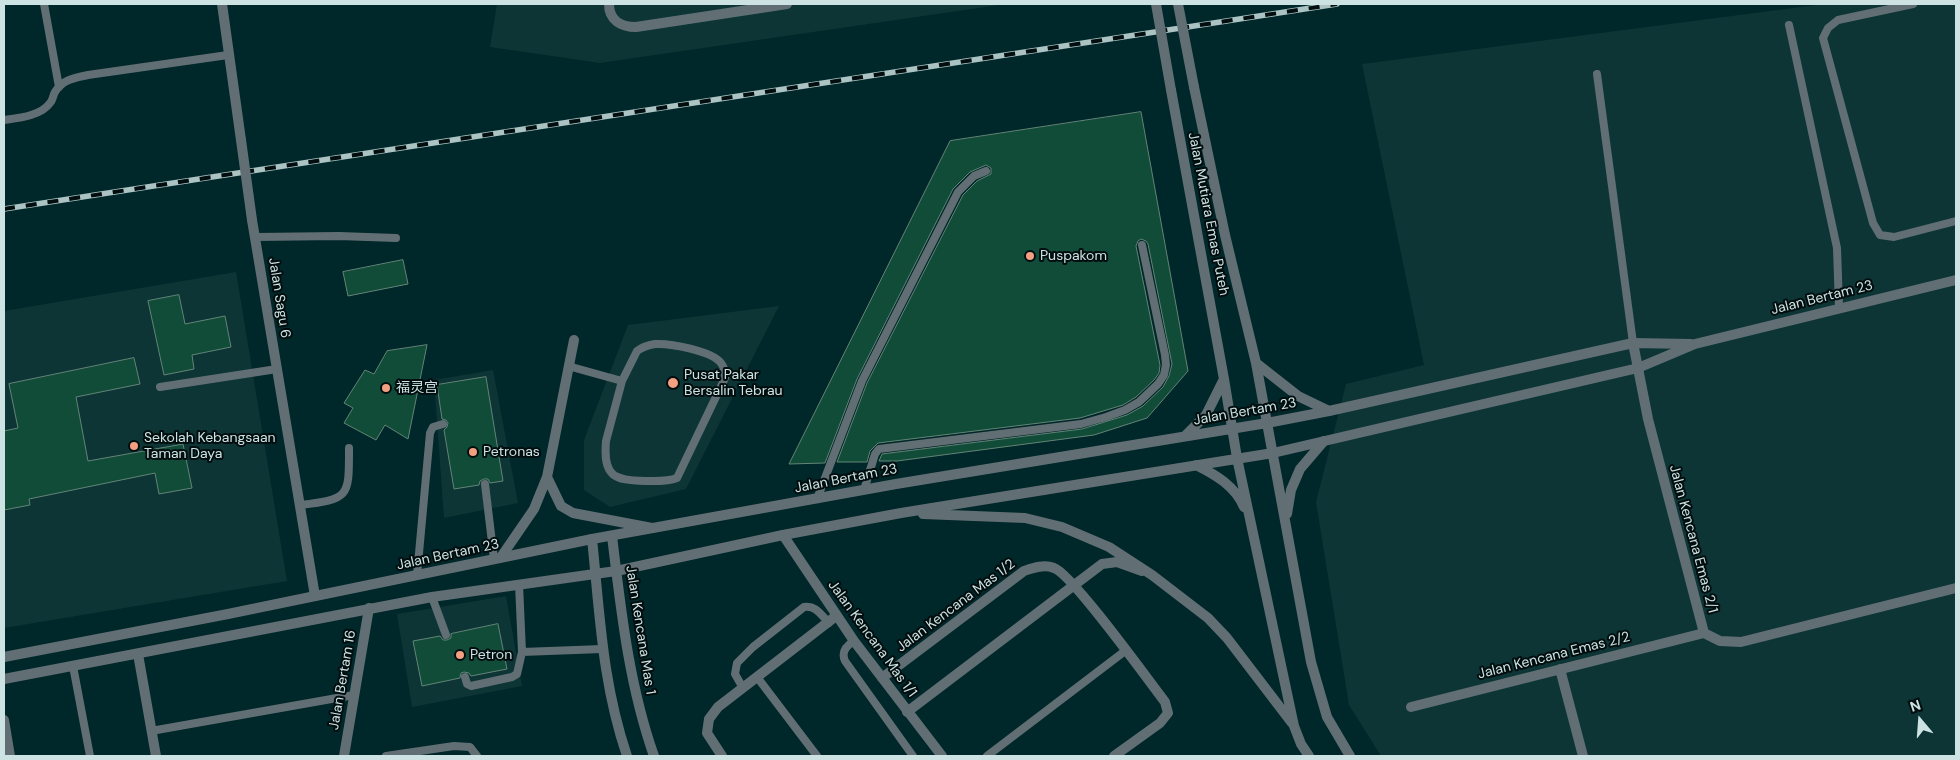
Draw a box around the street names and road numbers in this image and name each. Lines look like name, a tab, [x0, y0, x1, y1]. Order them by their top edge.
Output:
street label: Jalan Mutiara Emas Puteh	[1184, 131, 1232, 297]
street label: Jalan Sagu 6	[264, 257, 294, 339]
street label: Jalan Bertam 23	[1769, 277, 1875, 319]
street label: Jalan Bertam 23	[1192, 395, 1298, 429]
street label: Jalan Bertam 23	[793, 461, 899, 497]
street label: Jalan Kencana Emas 2/1	[1665, 463, 1721, 615]
street label: Jalan Bertam 23	[395, 536, 501, 574]
street label: Jalan Kencana Mas 1/2	[893, 556, 1019, 656]
street label: Jalan Kencana Mas 1	[622, 564, 658, 696]
street label: Jalan Kencana Mas 1/1	[824, 577, 920, 701]
street label: Jalan Bertam 16	[326, 629, 360, 731]
street label: Jalan Kencana Emas 2/2	[1476, 629, 1632, 683]

